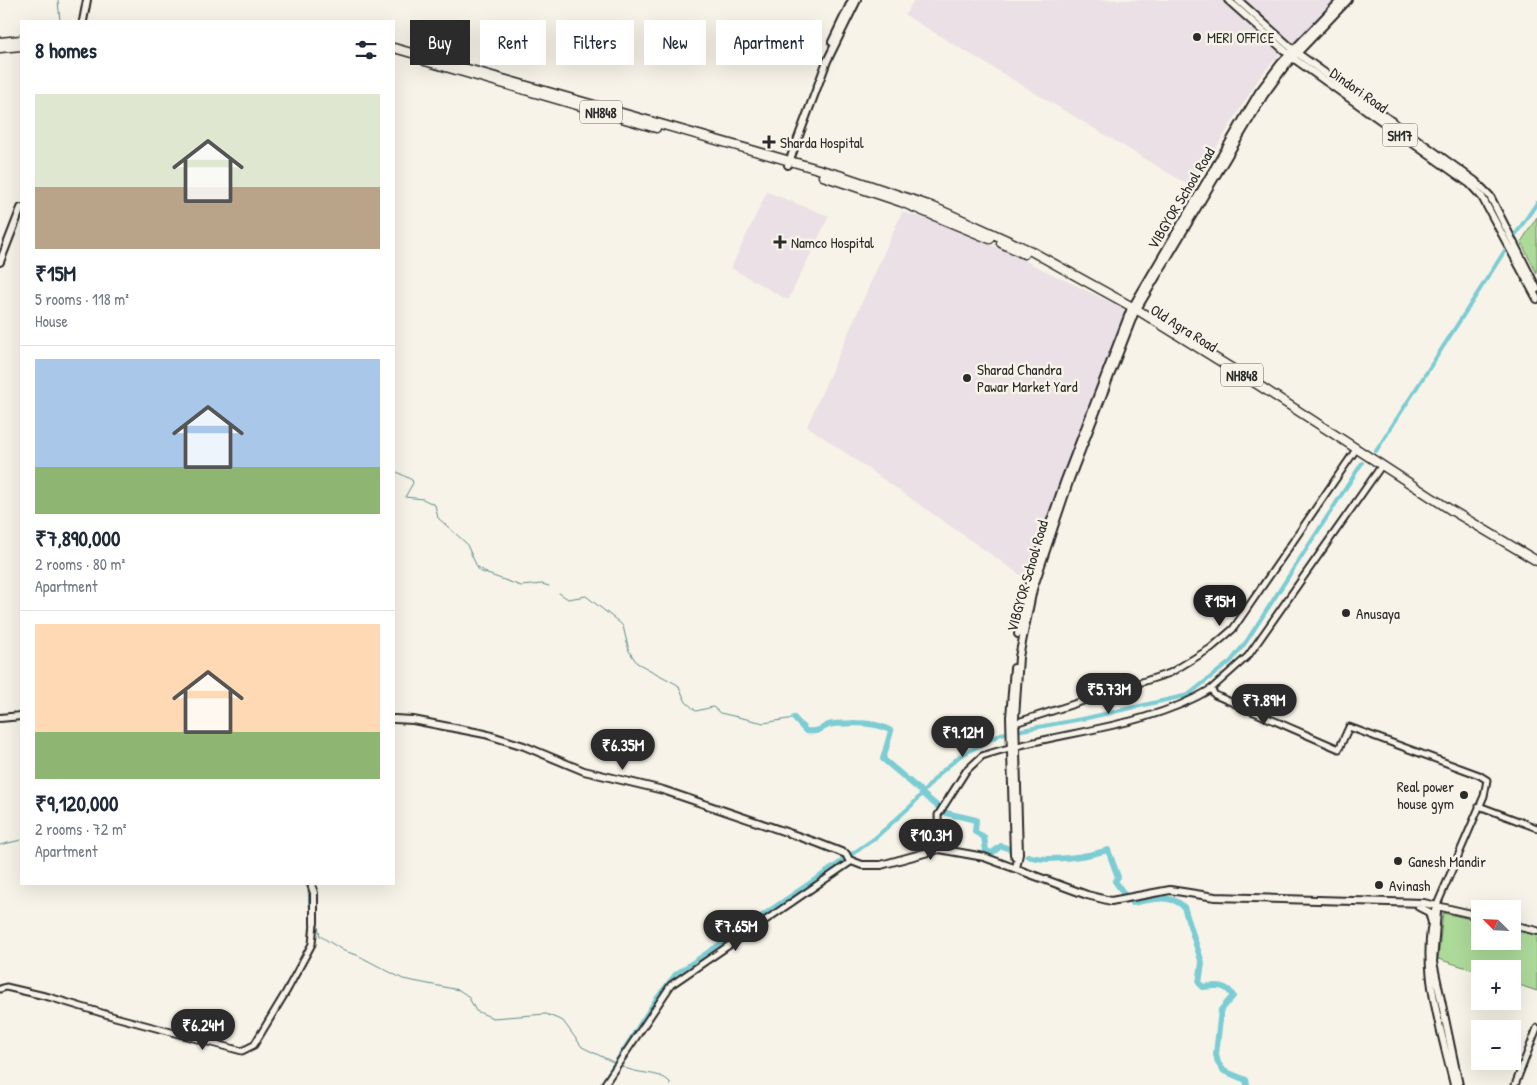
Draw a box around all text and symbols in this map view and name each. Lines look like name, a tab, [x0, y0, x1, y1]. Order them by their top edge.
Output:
chip: Buy	[410, 20, 470, 65]
chip: Rent	[480, 20, 546, 65]
chip: Filters	[556, 20, 634, 65]
chip: New	[644, 20, 706, 65]
chip: Apartment	[716, 20, 822, 65]
place label: MERI OFFICE	[1207, 27, 1275, 48]
marker: MERI OFFICE	[1191, 31, 1203, 43]
text: 8 homes	[35, 36, 97, 65]
icon: filters	[352, 36, 380, 64]
street label: Dindori Road	[1326, 62, 1392, 118]
road number: NH848	[580, 100, 622, 124]
road number: SH17	[1382, 124, 1418, 146]
icon: home	[163, 126, 253, 216]
place label: Sharda Hospital	[780, 132, 864, 153]
marker: Sharda Hospital	[762, 135, 776, 149]
street label: VIBGYOR School Road	[1142, 143, 1220, 253]
place label: Namco Hospital	[791, 232, 874, 253]
marker: Namco Hospital	[773, 235, 787, 249]
text: ₹15M	[35, 259, 76, 288]
text: 5 rooms · 118 m²	[35, 288, 129, 310]
street label: Old Agra Road	[1146, 299, 1222, 357]
text: House	[35, 310, 68, 332]
place label: Sharad Chandra Pawar Market Yard	[977, 359, 1078, 397]
road number: NH848	[1221, 364, 1263, 386]
marker: Sharad Chandra Pawar Market Yard	[961, 372, 973, 384]
icon: home	[163, 392, 253, 482]
street label: VIBGYOR School Road	[1001, 518, 1053, 634]
text: ₹7,890,000	[35, 524, 120, 553]
text: 2 rooms · 80 m²	[35, 553, 125, 575]
text: Apartment	[35, 575, 98, 597]
pin: ₹15M	[1190, 584, 1250, 627]
text: ₹15M	[1204, 590, 1236, 612]
place label: Anusaya	[1356, 603, 1400, 624]
marker: Anusaya	[1340, 607, 1352, 619]
icon: home	[163, 657, 253, 747]
pin: ₹5.73M	[1068, 672, 1150, 715]
text: ₹5.73M	[1087, 678, 1131, 700]
pin: ₹7.89M	[1223, 684, 1305, 726]
text: ₹7.89M	[1243, 689, 1285, 711]
pin: ₹9.12M	[922, 716, 1004, 758]
text: ₹9.12M	[942, 721, 984, 743]
pin: ₹6.35M	[582, 728, 664, 771]
text: ₹6.35M	[602, 734, 644, 756]
place label: Real power house gym	[1397, 776, 1454, 814]
text: ₹9,120,000	[35, 789, 118, 818]
marker: Real power house gym	[1458, 789, 1470, 801]
text: 2 rooms · 72 m²	[35, 818, 126, 840]
pin: ₹10.3M	[890, 818, 972, 861]
text: ₹10.3M	[910, 824, 952, 846]
text: Apartment	[35, 840, 98, 862]
place label: Ganesh Mandir	[1408, 851, 1486, 872]
marker: Ganesh Mandir	[1392, 855, 1404, 867]
place label: Avinash	[1389, 875, 1430, 896]
marker: Avinash	[1373, 879, 1385, 891]
north arrow	[1471, 900, 1521, 950]
map controls	[1471, 900, 1521, 1070]
pin: ₹7.65M	[695, 910, 777, 952]
text: ₹7.65M	[714, 915, 758, 937]
button: +	[1471, 960, 1521, 1010]
pin: ₹6.24M	[162, 1008, 244, 1051]
text: ₹6.24M	[182, 1014, 224, 1036]
button: −	[1471, 1020, 1521, 1070]

